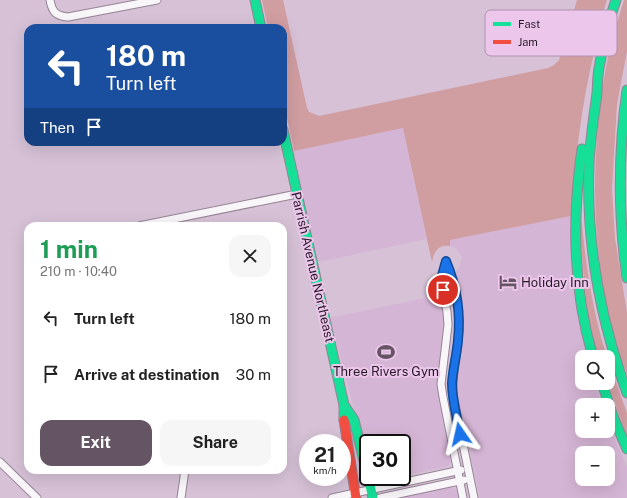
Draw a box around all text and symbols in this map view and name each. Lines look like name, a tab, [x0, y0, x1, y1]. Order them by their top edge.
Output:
legend	[485, 10, 617, 56]
text: Fast	[518, 18, 540, 30]
text: Jam	[518, 36, 538, 48]
text: 180 m	[106, 39, 186, 72]
icon: left	[40, 40, 92, 92]
text: Turn left	[106, 73, 176, 94]
icon: arrive	[83, 116, 105, 138]
text: Then	[40, 119, 75, 136]
street label: Parrish Avenue Northeast	[288, 190, 338, 344]
text: 1 min	[40, 235, 98, 263]
button: close	[229, 235, 271, 277]
text: 210 m · 10:40	[40, 264, 117, 279]
hotel icon: Holiday Inn	[498, 272, 518, 292]
pin	[426, 273, 460, 307]
place label: Holiday Inn	[521, 275, 589, 290]
icon: arrive	[432, 279, 454, 301]
icon: left	[40, 307, 62, 329]
text: Turn left	[74, 310, 135, 327]
text: 180 m	[229, 310, 271, 327]
sports icon: Three Rivers Gym	[376, 342, 396, 362]
map controls	[575, 350, 615, 486]
button: search	[575, 350, 615, 390]
icon: arrive	[40, 363, 62, 385]
place label: Three Rivers Gym	[333, 364, 439, 379]
text: Arrive at destination	[74, 366, 219, 383]
text: 30 m	[236, 366, 271, 383]
button: +	[575, 398, 615, 438]
position arrow	[439, 413, 481, 455]
button: Exit	[40, 420, 152, 466]
button: Share	[160, 420, 271, 466]
speed limit sign: 30	[359, 434, 411, 486]
text: 21	[314, 443, 336, 467]
button: −	[575, 446, 615, 486]
text: km/h	[313, 464, 337, 476]

